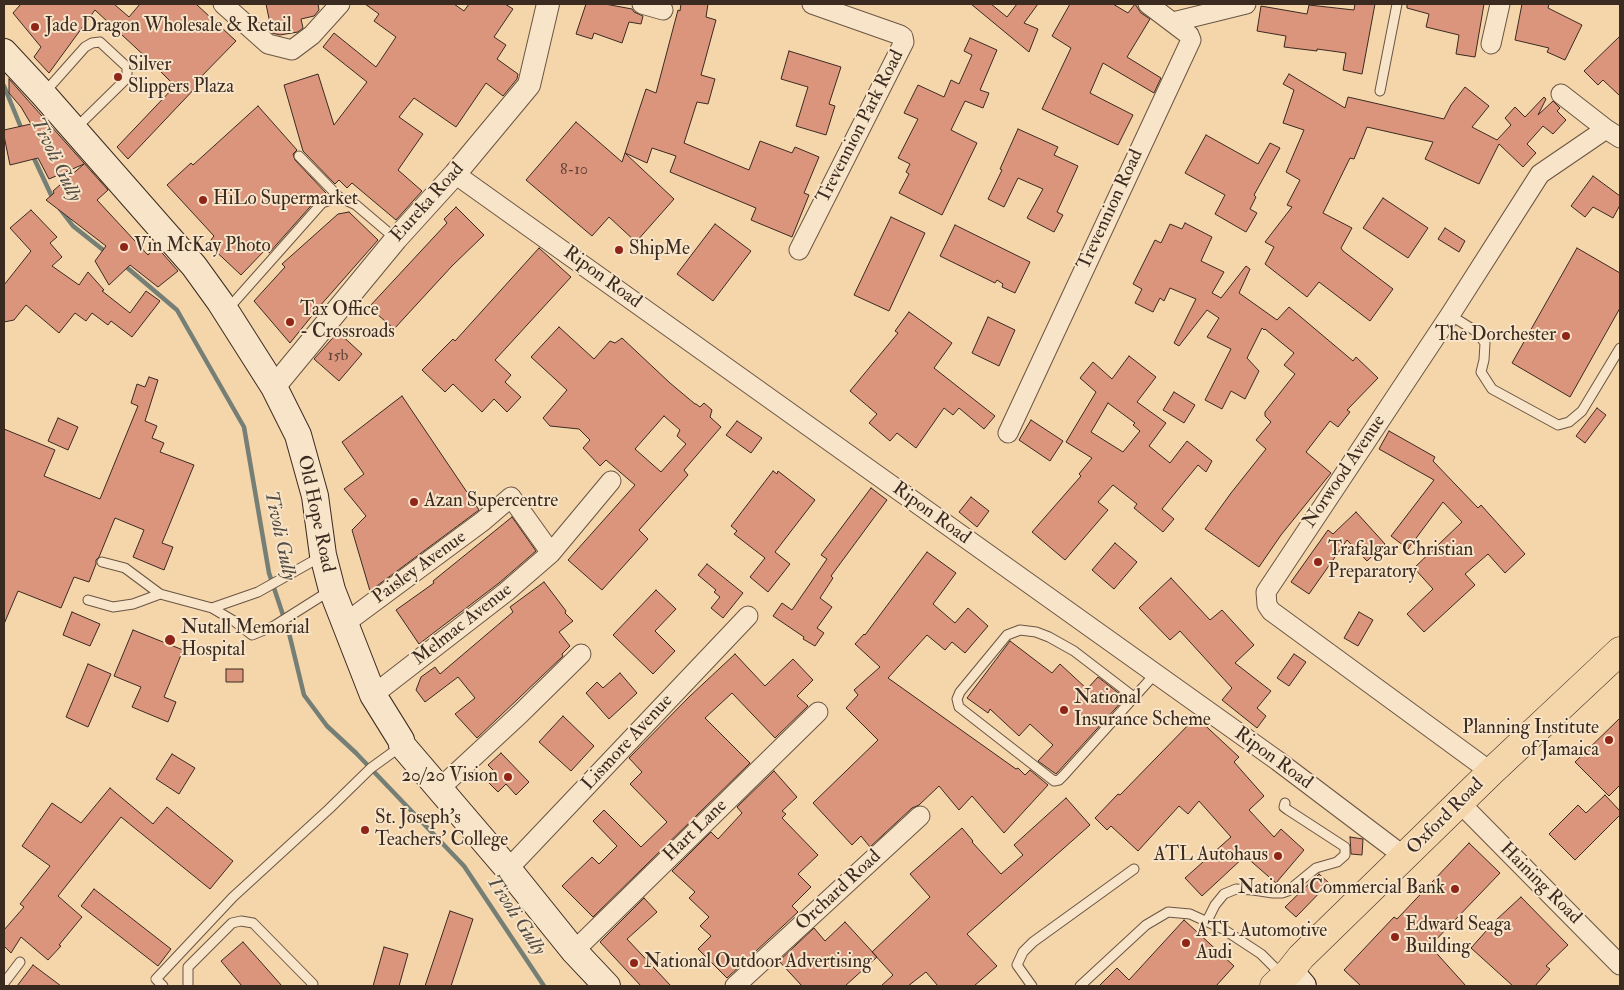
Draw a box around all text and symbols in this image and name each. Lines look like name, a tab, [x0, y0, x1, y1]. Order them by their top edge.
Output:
place label: Jade Dragon Wholesale & Retail	[45, 16, 292, 38]
marker: Jade Dragon Wholesale & Retail	[29, 21, 41, 33]
street label: Trevennion Park Road	[813, 47, 909, 207]
place label: Silver Slippers Plaza	[128, 55, 234, 99]
marker: Silver Slippers Plaza	[112, 71, 124, 83]
water label: Tivoli Gully	[24, 114, 86, 206]
street label: Trevennion Road	[1073, 146, 1149, 274]
street label: Eureka Road	[386, 159, 470, 247]
house number: 8-10	[560, 161, 588, 181]
place label: HiLo Supermarket	[213, 189, 358, 211]
marker: HiLo Supermarket	[197, 194, 209, 206]
place label: Vin McKay Photo	[134, 236, 271, 258]
place label: ShipMe	[629, 239, 690, 261]
marker: Vin McKay Photo	[118, 241, 130, 253]
street label: Ripon Road	[559, 242, 645, 314]
marker: ShipMe	[613, 244, 625, 256]
place label: Tax Office - Crossroads	[300, 300, 395, 344]
marker: Tax Office - Crossroads	[284, 316, 296, 328]
place label: The Dorchester	[1435, 325, 1556, 347]
marker: The Dorchester	[1560, 330, 1572, 342]
house number: 15b	[328, 347, 348, 367]
street label: Norwood Avenue	[1299, 411, 1391, 533]
street label: Old Hope Road	[291, 453, 339, 575]
street label: Ripon Road	[888, 478, 974, 550]
water label: Tivoli Gully	[258, 489, 300, 583]
place label: Azan Supercentre	[424, 491, 558, 513]
marker: Azan Supercentre	[408, 496, 420, 508]
street label: Paisley Avenue	[369, 526, 471, 610]
place label: Trafalgar Christian Preparatory	[1328, 540, 1473, 584]
marker: Trafalgar Christian Preparatory	[1312, 556, 1324, 568]
street label: Melmac Avenue	[409, 579, 517, 671]
place label: Nutall Memorial Hospital	[181, 618, 310, 662]
marker: Nutall Memorial Hospital	[163, 633, 177, 647]
place label: National Insurance Scheme	[1074, 688, 1211, 732]
street label: Lismore Avenue	[578, 690, 678, 796]
marker: National Insurance Scheme	[1058, 704, 1070, 716]
place label: Planning Institute of Jamaica	[1462, 718, 1599, 762]
street label: Ripon Road	[1230, 723, 1316, 795]
marker: Planning Institute of Jamaica	[1603, 734, 1615, 746]
place label: 20/20 Vision	[401, 766, 498, 788]
marker: 20/20 Vision	[502, 771, 514, 783]
street label: Oxford Road	[1403, 774, 1489, 860]
street label: Hart Lane	[659, 795, 733, 867]
place label: St. Joseph's Teachers' College	[375, 808, 508, 852]
marker: St. Joseph's Teachers' College	[359, 824, 371, 836]
street label: Haining Road	[1494, 838, 1586, 930]
place label: ATL Autohaus	[1154, 845, 1268, 867]
street label: Orchard Road	[792, 846, 886, 936]
marker: ATL Autohaus	[1272, 850, 1284, 862]
water label: Tivoli Gully	[480, 871, 550, 961]
place label: National Commercial Bank	[1238, 878, 1445, 900]
marker: National Commercial Bank	[1449, 883, 1461, 895]
place label: Edward Seaga Building	[1405, 915, 1511, 959]
place label: ATL Automotive Audi	[1196, 921, 1327, 965]
marker: Edward Seaga Building	[1389, 931, 1401, 943]
marker: ATL Automotive Audi	[1180, 937, 1192, 949]
place label: National Outdoor Advertising	[644, 952, 872, 974]
marker: National Outdoor Advertising	[628, 957, 640, 969]

